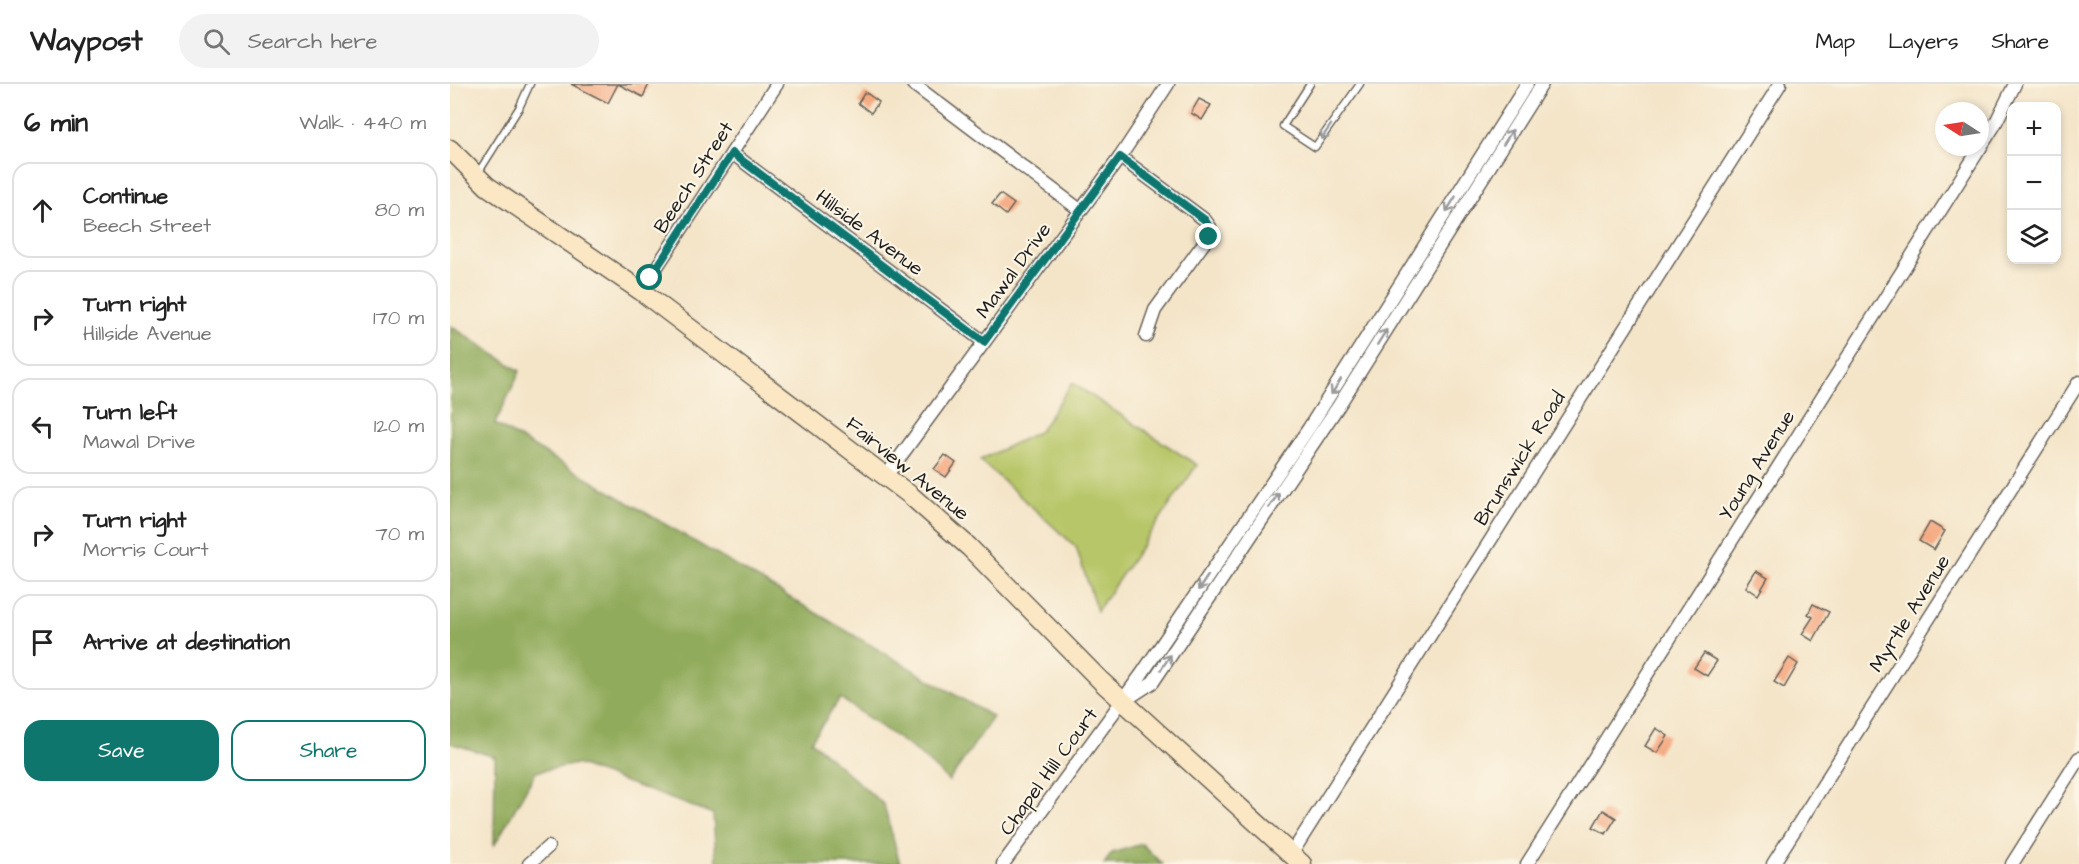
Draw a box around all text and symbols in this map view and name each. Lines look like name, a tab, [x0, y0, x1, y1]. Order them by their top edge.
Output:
search box	[179, 14, 599, 68]
text: Waypost	[30, 22, 143, 61]
icon: search	[200, 25, 233, 58]
text: Search here	[248, 26, 378, 57]
text: Map	[1815, 27, 1855, 56]
text: Layers	[1888, 27, 1958, 56]
text: Share	[1991, 27, 2049, 56]
north arrow	[1935, 102, 1989, 156]
map controls	[2007, 102, 2061, 264]
button: +	[2007, 102, 2061, 156]
text: 6 min	[24, 105, 88, 141]
text: Walk · 440 m	[299, 109, 426, 137]
street label: Beech Street	[647, 116, 740, 239]
one-way arrow	[1320, 123, 1332, 139]
one-way arrow	[1503, 129, 1515, 146]
button: −	[2007, 156, 2061, 210]
text: Continue	[83, 181, 168, 212]
street label: Hillside Avenue	[810, 183, 929, 283]
icon: ahead	[26, 194, 59, 227]
text: 80 m	[375, 196, 424, 224]
one-way arrow	[1445, 196, 1458, 213]
button: layers	[2007, 210, 2061, 264]
text: Beech Street	[83, 212, 211, 240]
street label: Mawal Drive	[969, 217, 1058, 324]
route end	[1195, 223, 1221, 249]
route start	[636, 264, 662, 290]
text: Turn right	[83, 289, 186, 320]
icon: right	[26, 302, 59, 335]
text: 170 m	[373, 304, 424, 332]
text: Hillside Avenue	[83, 320, 212, 348]
one-way arrow	[1376, 329, 1388, 346]
one-way arrow	[1329, 378, 1341, 395]
street label: Brunswick Road	[1467, 386, 1572, 531]
text: Turn left	[83, 397, 177, 428]
street label: Young Avenue	[1712, 405, 1803, 527]
icon: left	[26, 410, 59, 443]
street label: Fairview Avenue	[840, 410, 975, 527]
text: 120 m	[374, 412, 424, 440]
text: Mawal Drive	[83, 428, 195, 456]
one-way arrow	[1268, 492, 1280, 508]
text: Turn right	[83, 505, 186, 536]
icon: right	[26, 518, 59, 551]
text: 70 m	[376, 520, 424, 548]
text: Morris Court	[83, 536, 209, 564]
street label: Myrtle Avenue	[1863, 549, 1958, 678]
one-way arrow	[1197, 575, 1209, 591]
icon: arrive	[26, 626, 59, 659]
text: Arrive at destination	[83, 627, 290, 658]
one-way arrow	[1160, 654, 1172, 671]
street label: Chapel Hill Court	[993, 702, 1105, 841]
button: Save	[24, 720, 219, 781]
button: Share	[231, 720, 426, 781]

